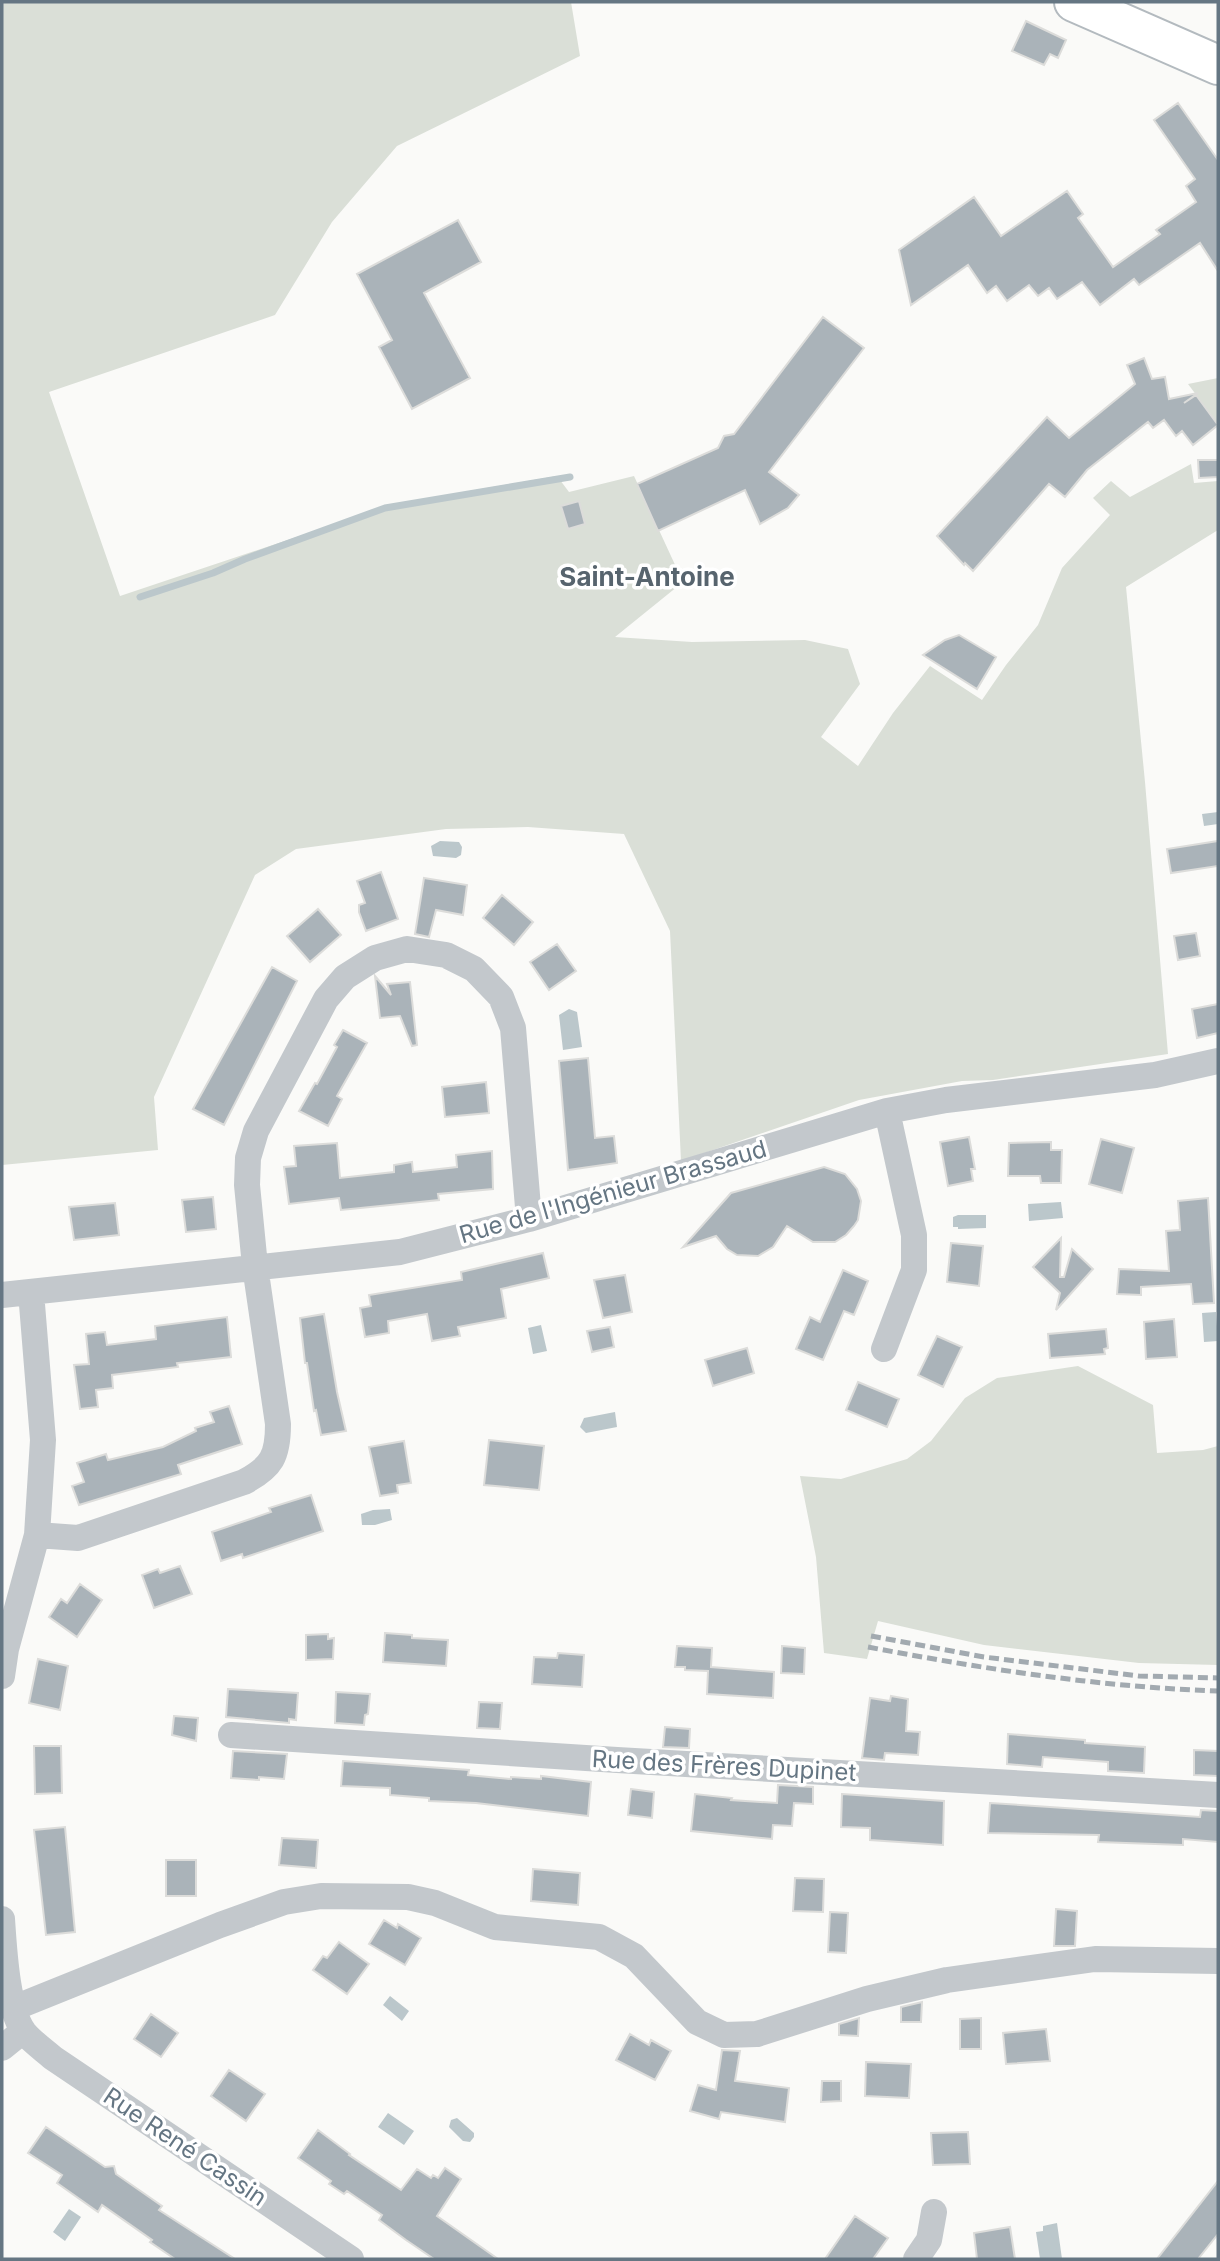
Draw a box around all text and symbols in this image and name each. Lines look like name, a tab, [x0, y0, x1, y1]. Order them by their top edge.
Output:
district label: Saint-Antoine	[559, 561, 735, 592]
street label: Rue de l'Ingénieur Brassaud	[456, 1134, 770, 1249]
street label: Rue des Frères Dupinet	[591, 1744, 857, 1787]
street label: Rue René Cassin	[98, 2081, 272, 2212]

